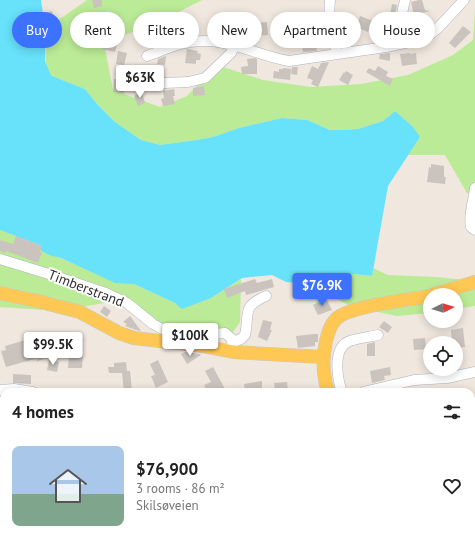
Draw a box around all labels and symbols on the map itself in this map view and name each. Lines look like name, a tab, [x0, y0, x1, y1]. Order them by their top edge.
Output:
pin: $63K	[116, 65, 164, 99]
street label: Timberstrand	[45, 265, 127, 311]
pin: $76.9K	[289, 273, 355, 307]
north arrow	[423, 288, 463, 328]
pin: $100K	[162, 323, 218, 357]
pin: $99.5K	[20, 332, 86, 366]

